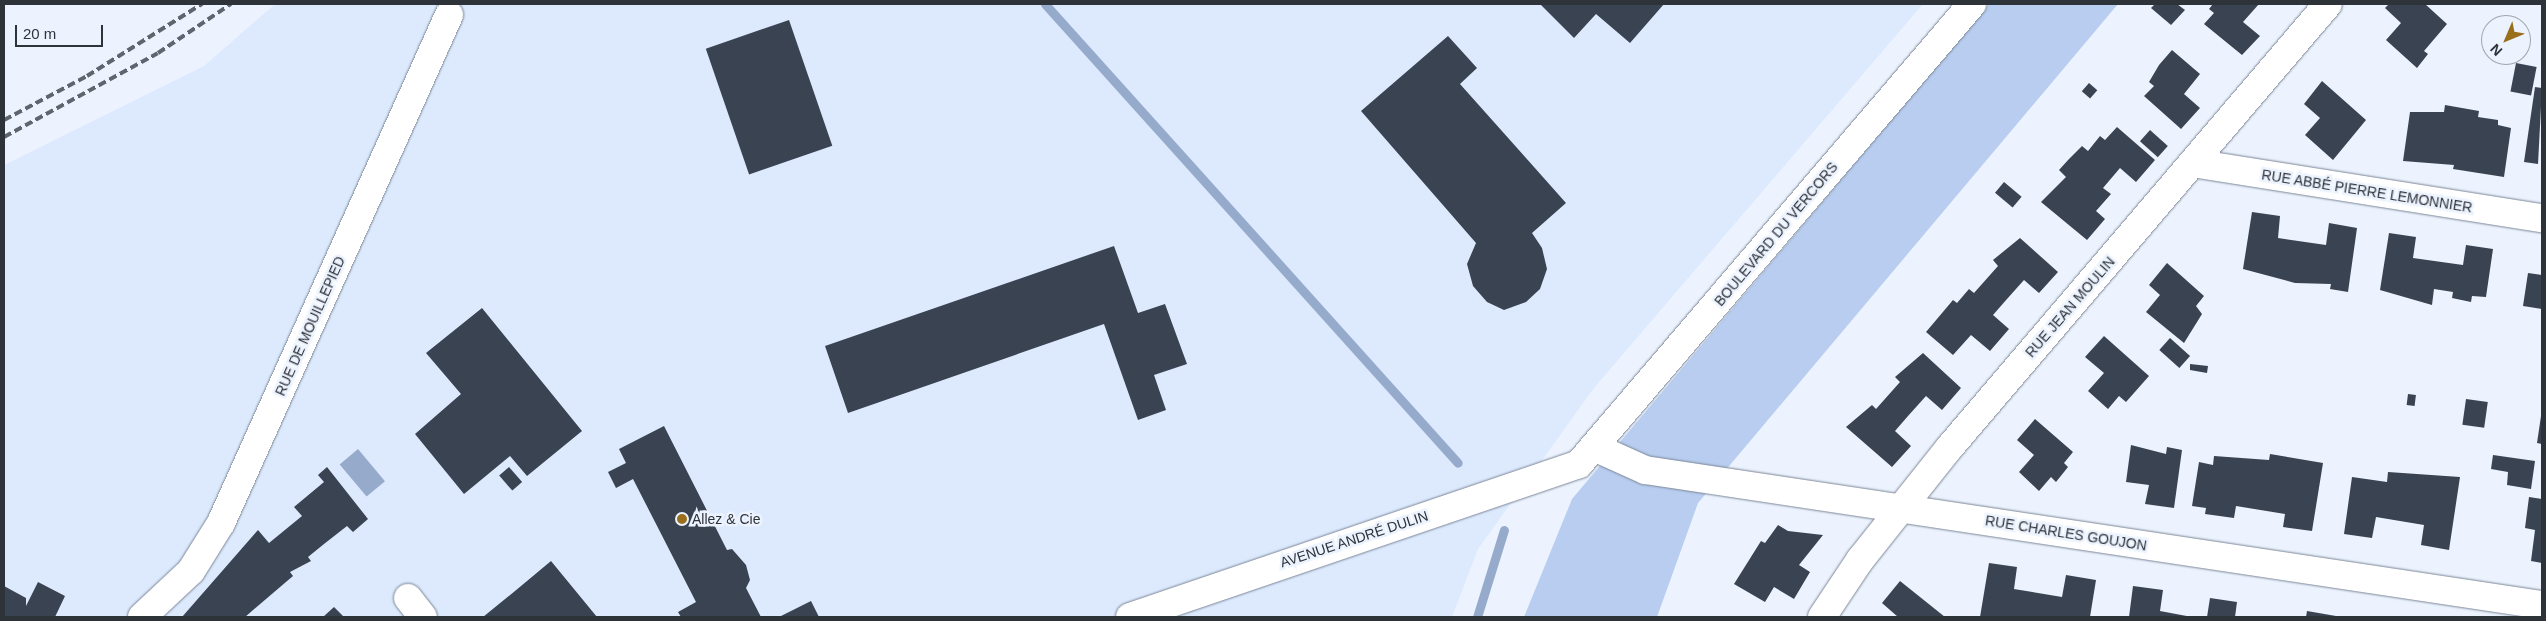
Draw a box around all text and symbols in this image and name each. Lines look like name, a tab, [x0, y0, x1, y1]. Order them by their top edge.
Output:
scale bar	[18, 15, 105, 47]
north arrow	[2481, 15, 2531, 65]
text: 20 m	[23, 25, 56, 42]
text: N	[2487, 41, 2505, 59]
street label: BOULEVARD DU VERCORS	[1711, 159, 1841, 309]
street label: RUE ABBÉ PIERRE LEMONNIER	[2260, 166, 2474, 216]
street label: RUE JEAN MOULIN	[2022, 253, 2118, 361]
street label: RUE DE MOUILLEPIED	[272, 254, 348, 398]
street label: AVENUE ANDRÉ DULIN	[1278, 507, 1430, 571]
place label: Allez & Cie	[692, 511, 760, 527]
street label: RUE CHARLES GOUJON	[1984, 512, 2148, 554]
marker: Allez & Cie	[676, 513, 688, 525]

